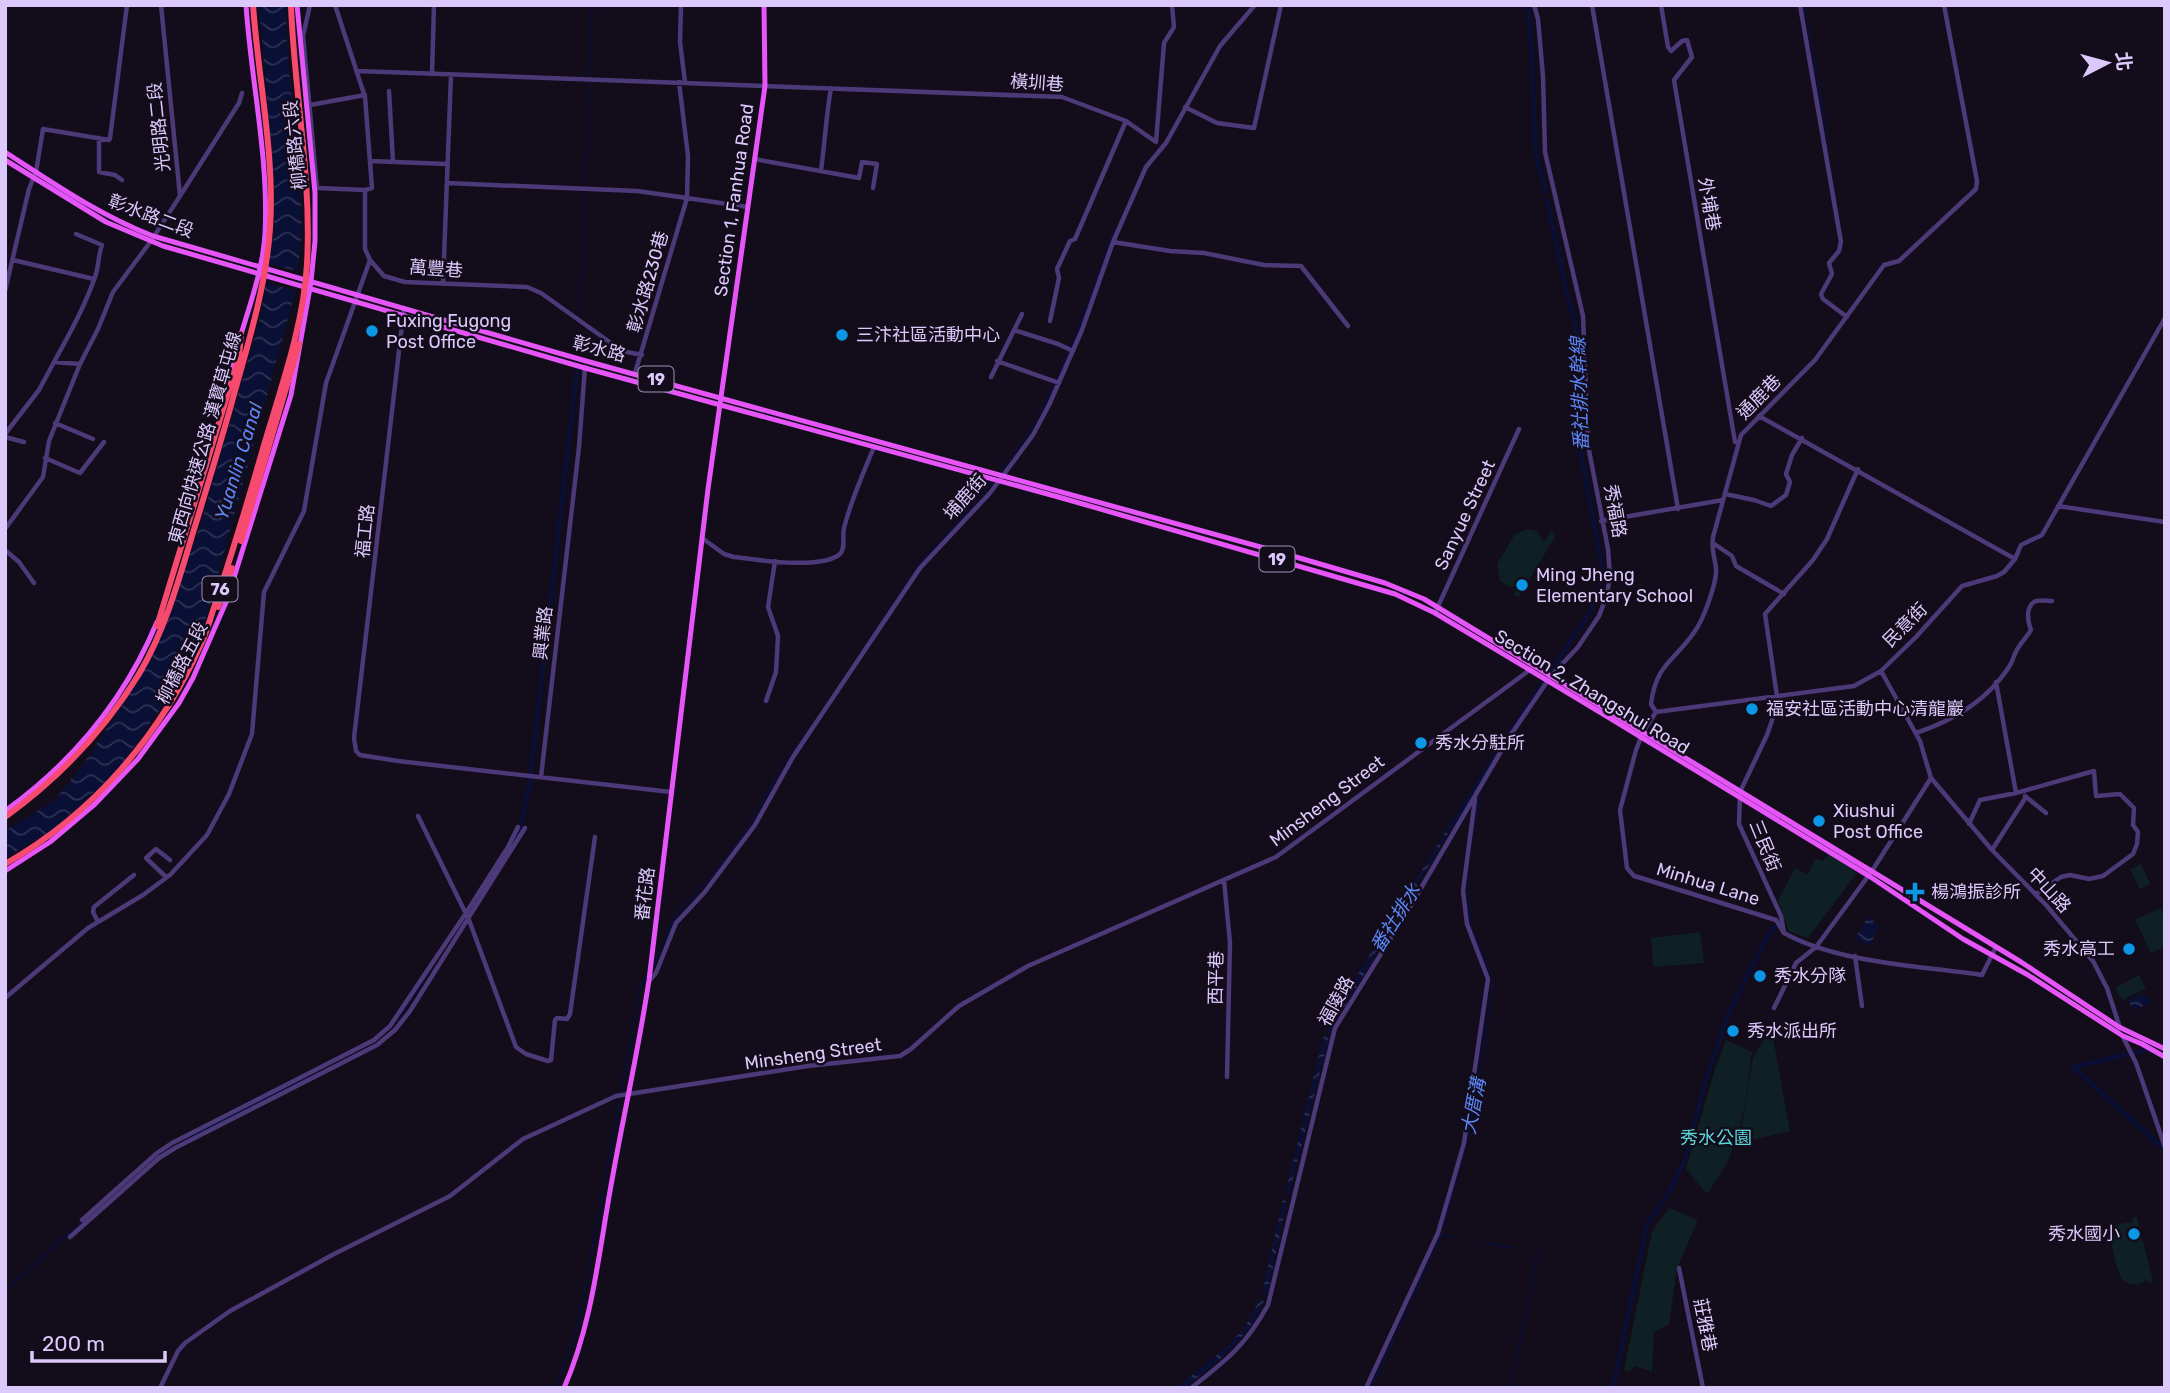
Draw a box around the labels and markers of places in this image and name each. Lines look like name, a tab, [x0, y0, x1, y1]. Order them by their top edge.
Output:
place label: Fuxing Fugong Post Office	[386, 310, 511, 353]
marker: Fuxing Fugong Post Office	[364, 323, 380, 339]
place label: 三汴社區活動中心	[856, 324, 1000, 346]
marker: 三汴社區活動中心	[834, 327, 850, 343]
place label: Ming Jheng Elementary School	[1536, 564, 1693, 607]
marker: Ming Jheng Elementary School	[1514, 577, 1530, 593]
place label: 福安社區活動中心清龍巖	[1766, 698, 1964, 720]
marker: 福安社區活動中心清龍巖	[1744, 701, 1760, 717]
place label: 秀水分駐所	[1435, 732, 1525, 754]
marker: 秀水分駐所	[1413, 735, 1429, 751]
place label: Xiushui Post Office	[1833, 800, 1923, 843]
marker: Xiushui Post Office	[1811, 813, 1827, 829]
place label: 楊鴻振診所	[1931, 881, 2021, 903]
marker: 楊鴻振診所	[1905, 882, 1925, 902]
place label: 秀水高工	[2043, 938, 2115, 960]
marker: 秀水高工	[2121, 941, 2137, 957]
place label: 秀水分隊	[1774, 965, 1846, 987]
marker: 秀水分隊	[1752, 968, 1768, 984]
place label: 秀水派出所	[1747, 1020, 1837, 1042]
marker: 秀水派出所	[1725, 1023, 1741, 1039]
place label: 秀水國小	[2048, 1223, 2120, 1245]
marker: 秀水國小	[2126, 1226, 2142, 1242]

